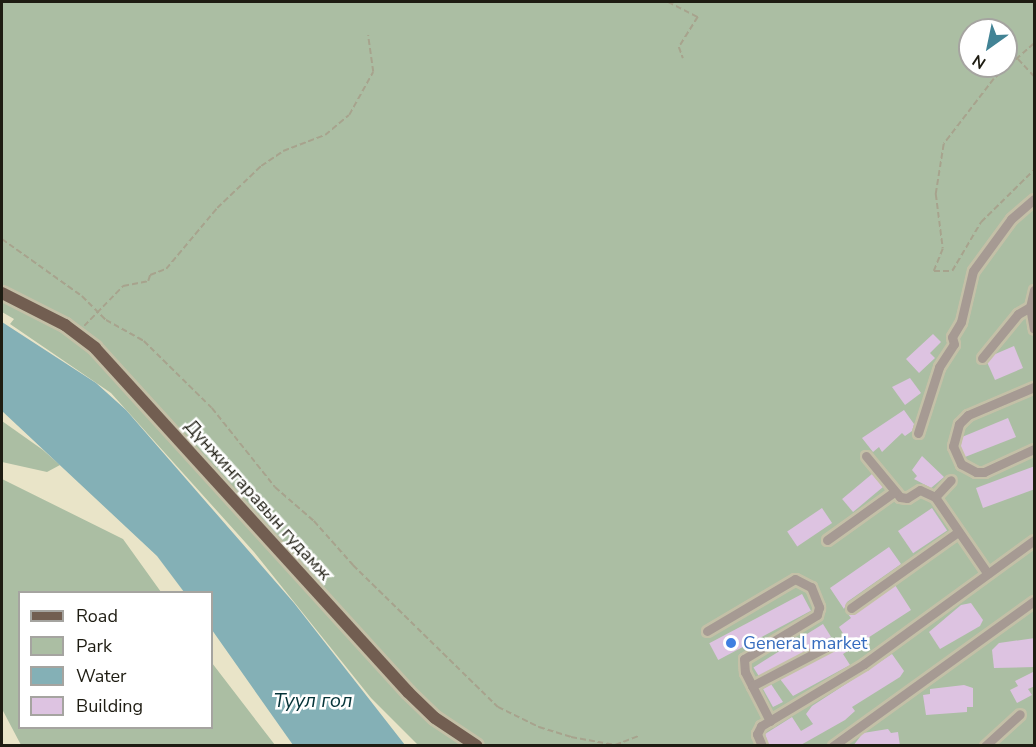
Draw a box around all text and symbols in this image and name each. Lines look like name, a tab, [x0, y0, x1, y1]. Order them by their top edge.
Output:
north arrow	[958, 18, 1018, 78]
text: N	[968, 49, 990, 74]
street label: Дүнжингаравын гудамж	[180, 415, 336, 585]
legend	[18, 591, 213, 729]
text: Road	[76, 604, 118, 628]
place label: General market	[743, 632, 867, 654]
text: Park	[76, 634, 112, 658]
marker: General market	[724, 636, 738, 650]
text: Water	[76, 664, 127, 688]
water label: Туул гол	[274, 688, 352, 712]
text: Building	[76, 694, 143, 718]

